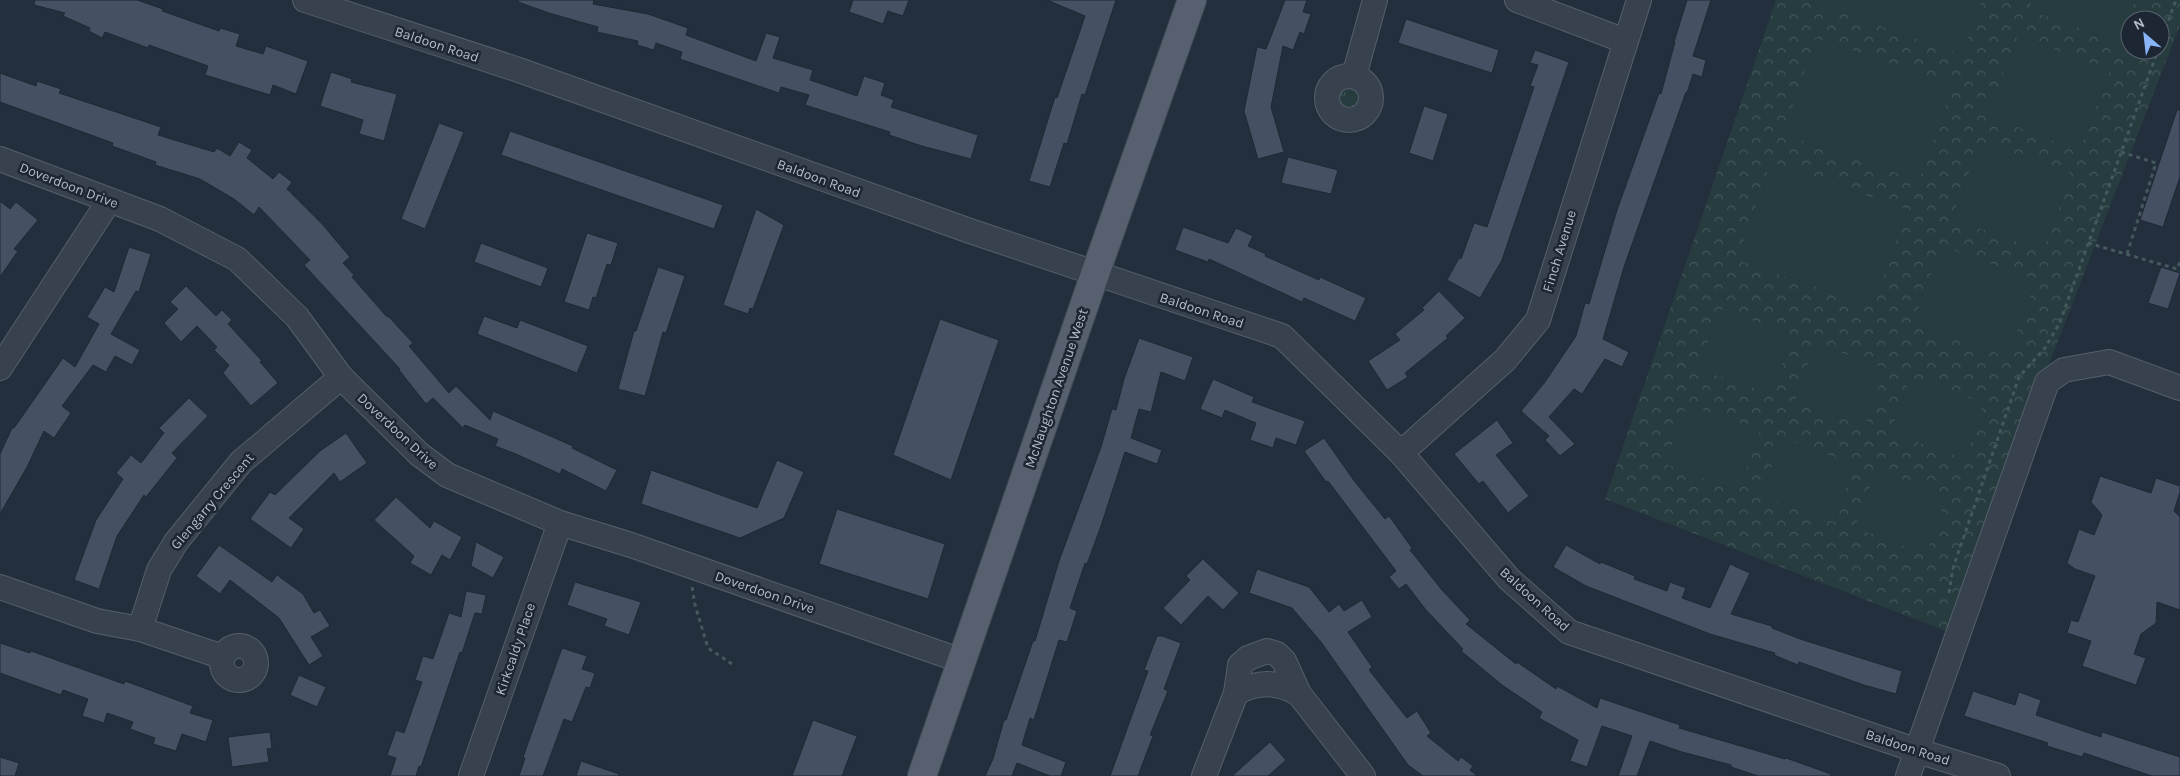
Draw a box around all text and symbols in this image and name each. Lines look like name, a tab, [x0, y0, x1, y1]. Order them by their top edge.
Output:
north arrow	[2120, 10, 2170, 60]
text: N	[2131, 14, 2148, 34]
street label: Baldoon Road	[392, 23, 481, 66]
street label: Baldoon Road	[775, 155, 863, 201]
street label: Doverdoon Drive	[17, 159, 121, 212]
street label: Finch Avenue	[1539, 208, 1580, 294]
street label: Baldoon Road	[1157, 289, 1246, 332]
street label: McNaughton Avenue West	[1021, 306, 1092, 470]
street label: Doverdoon Drive	[354, 390, 442, 473]
street label: Glengarry Crescent	[167, 450, 258, 553]
street label: Baldoon Road	[1496, 564, 1573, 635]
street label: Doverdoon Drive	[713, 567, 817, 617]
street label: Kirkcaldy Place	[492, 601, 539, 698]
street label: Baldoon Road	[1863, 726, 1952, 769]

